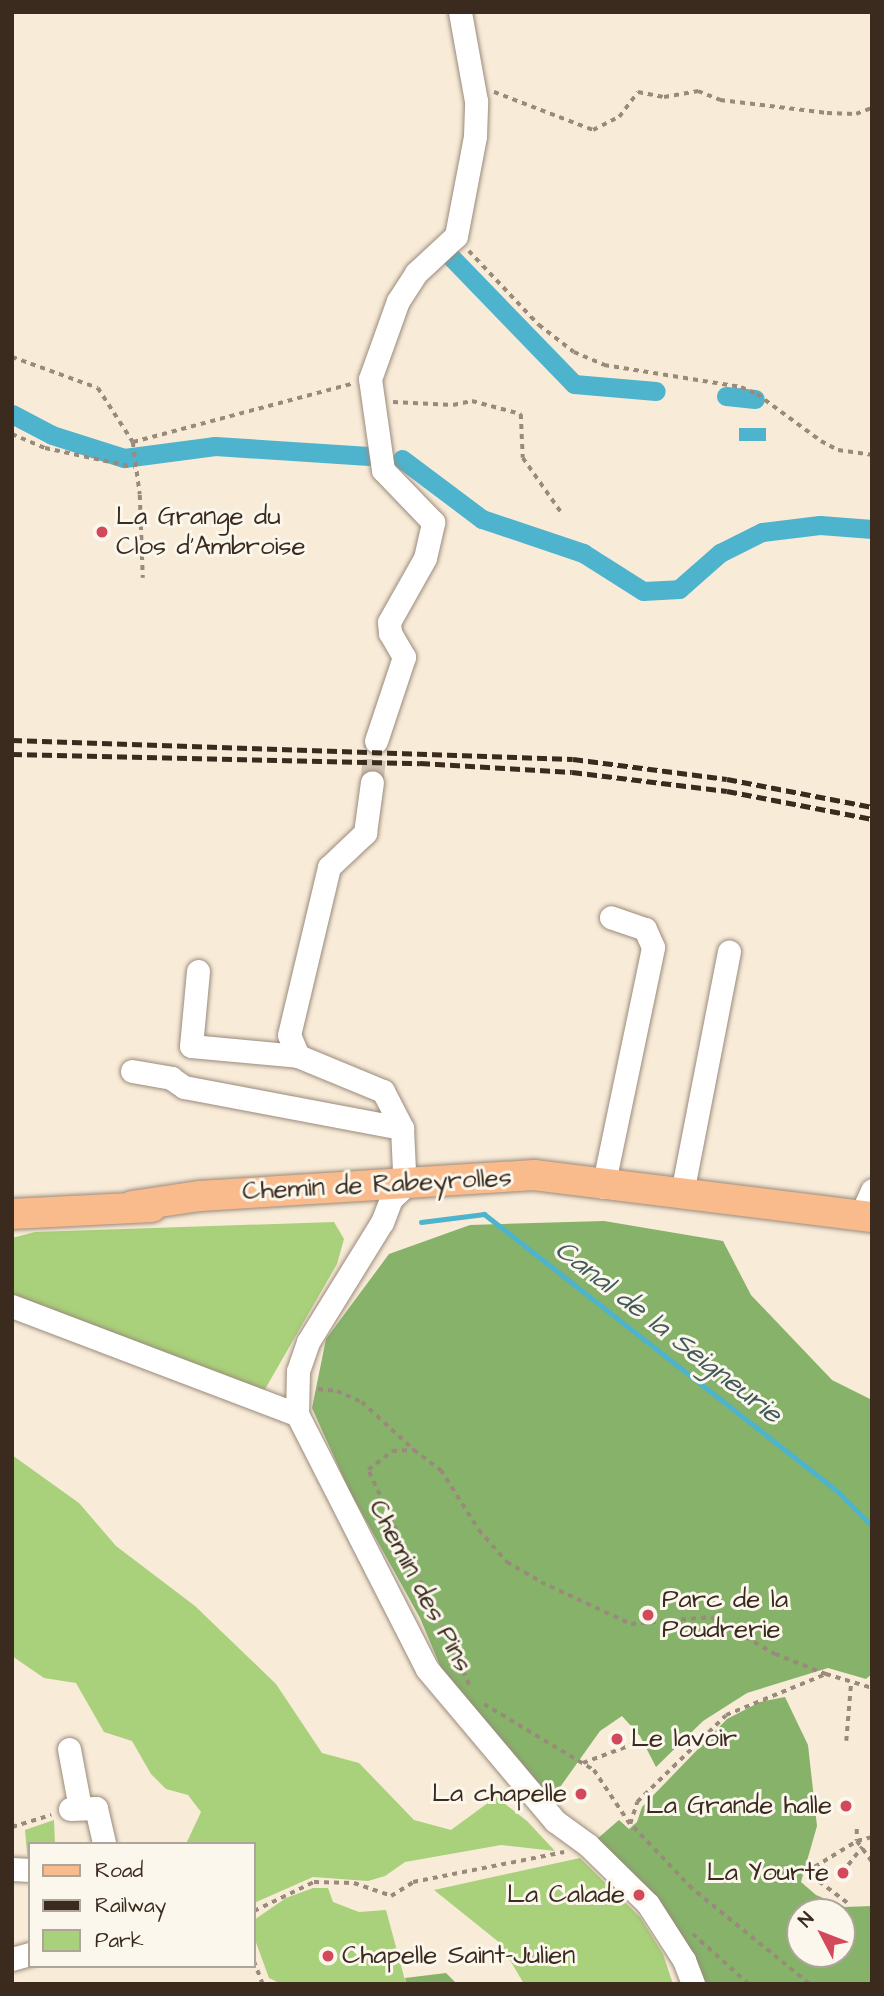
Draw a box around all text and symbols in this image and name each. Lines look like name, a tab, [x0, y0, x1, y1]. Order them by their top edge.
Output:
place label: La Grange du Clos d'Ambroise	[116, 501, 306, 562]
marker: La Grange du Clos d'Ambroise	[94, 524, 110, 540]
street label: Chemin de Rabeyrolles	[242, 1162, 512, 1208]
water label: Canal de la Seigneurie	[548, 1233, 788, 1431]
street label: Chemin des Pins	[362, 1495, 478, 1677]
place label: Parc de la Poudrerie	[662, 1584, 788, 1646]
marker: Parc de la Poudrerie	[640, 1607, 656, 1623]
place label: Le lavoir	[631, 1723, 737, 1755]
marker: Le lavoir	[609, 1731, 625, 1747]
place label: La chapelle	[432, 1778, 567, 1810]
marker: La chapelle	[573, 1786, 589, 1802]
place label: La Grande halle	[646, 1790, 832, 1822]
marker: La Grande halle	[838, 1798, 854, 1814]
legend	[28, 1842, 256, 1968]
text: Road	[95, 1856, 143, 1885]
place label: La Yourte	[707, 1857, 829, 1889]
marker: La Yourte	[835, 1865, 851, 1881]
place label: La Calade	[507, 1879, 625, 1911]
marker: La Calade	[631, 1887, 647, 1903]
text: Railway	[95, 1891, 166, 1920]
north arrow	[786, 1898, 856, 1968]
text: N	[792, 1906, 821, 1933]
text: Park	[95, 1926, 144, 1955]
place label: Chapelle Saint-Julien	[342, 1940, 575, 1972]
marker: Chapelle Saint-Julien	[320, 1948, 336, 1964]

